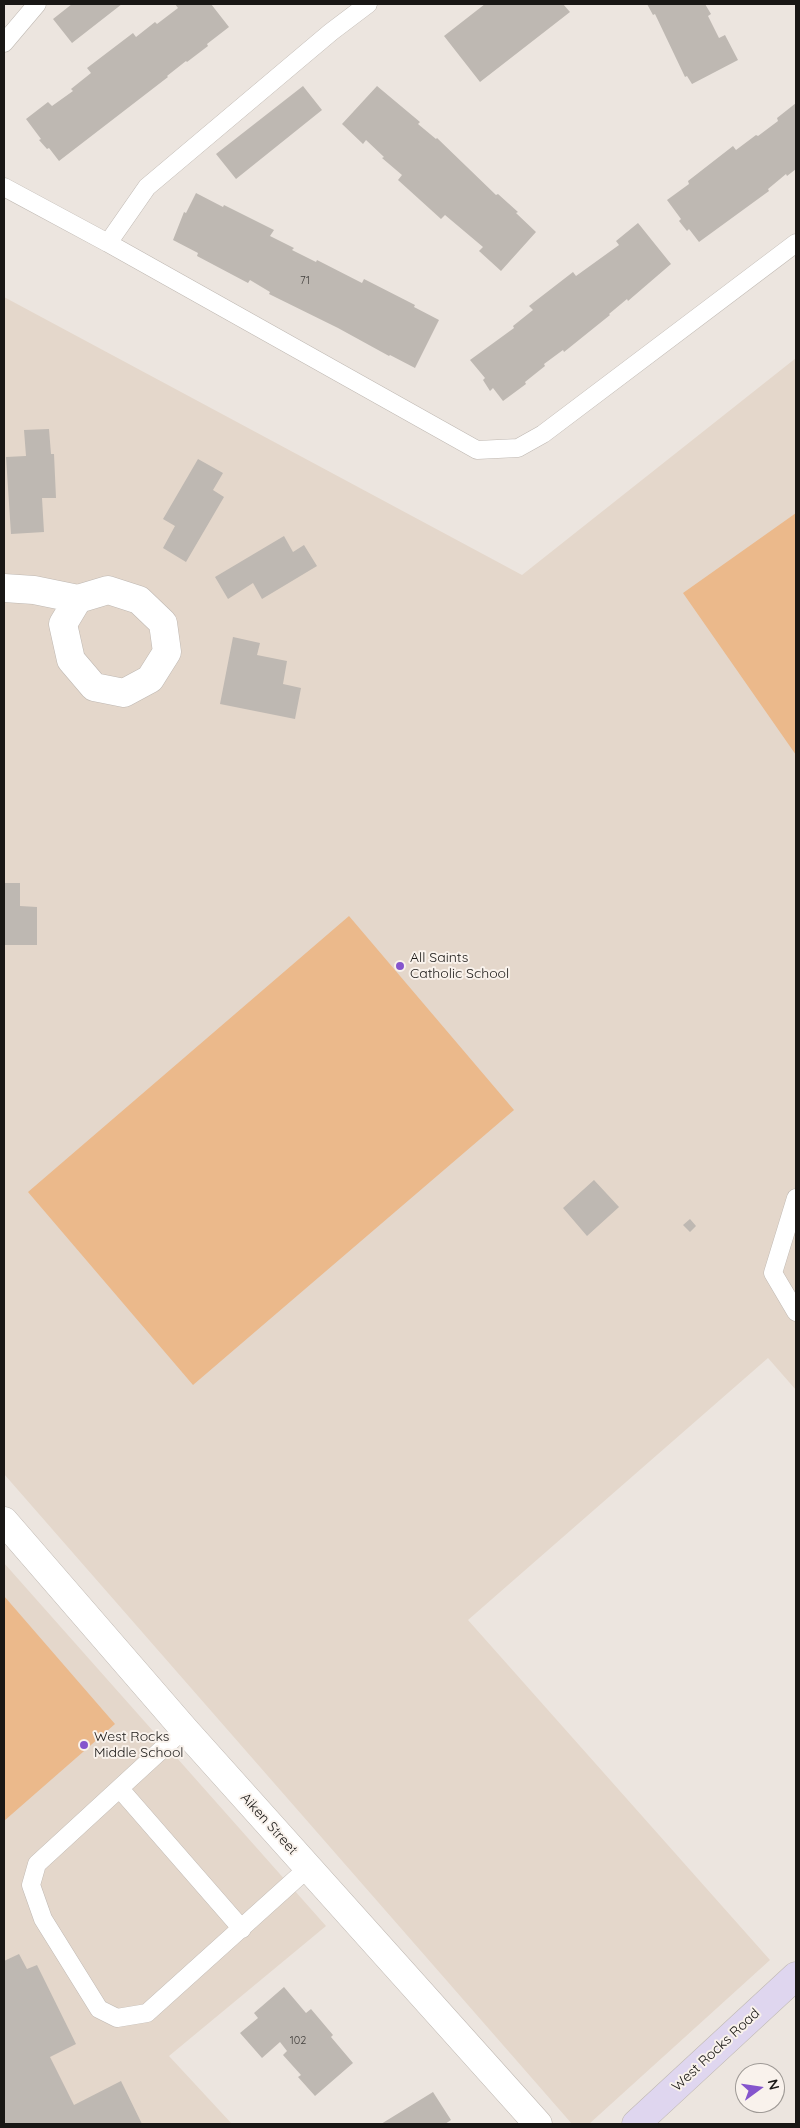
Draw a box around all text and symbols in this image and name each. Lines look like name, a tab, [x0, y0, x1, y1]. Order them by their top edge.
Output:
house number: 71	[300, 274, 310, 288]
place label: All Saints Catholic School	[410, 950, 509, 982]
marker: All Saints Catholic School	[394, 960, 406, 972]
place label: West Rocks Middle School	[94, 1729, 184, 1761]
marker: West Rocks Middle School	[78, 1739, 90, 1751]
street label: Aiken Street	[237, 1790, 301, 1858]
street label: West Rocks Road	[669, 2005, 763, 2095]
house number: 102	[290, 2034, 306, 2048]
north arrow	[735, 2063, 785, 2113]
text: N	[764, 2077, 784, 2092]

